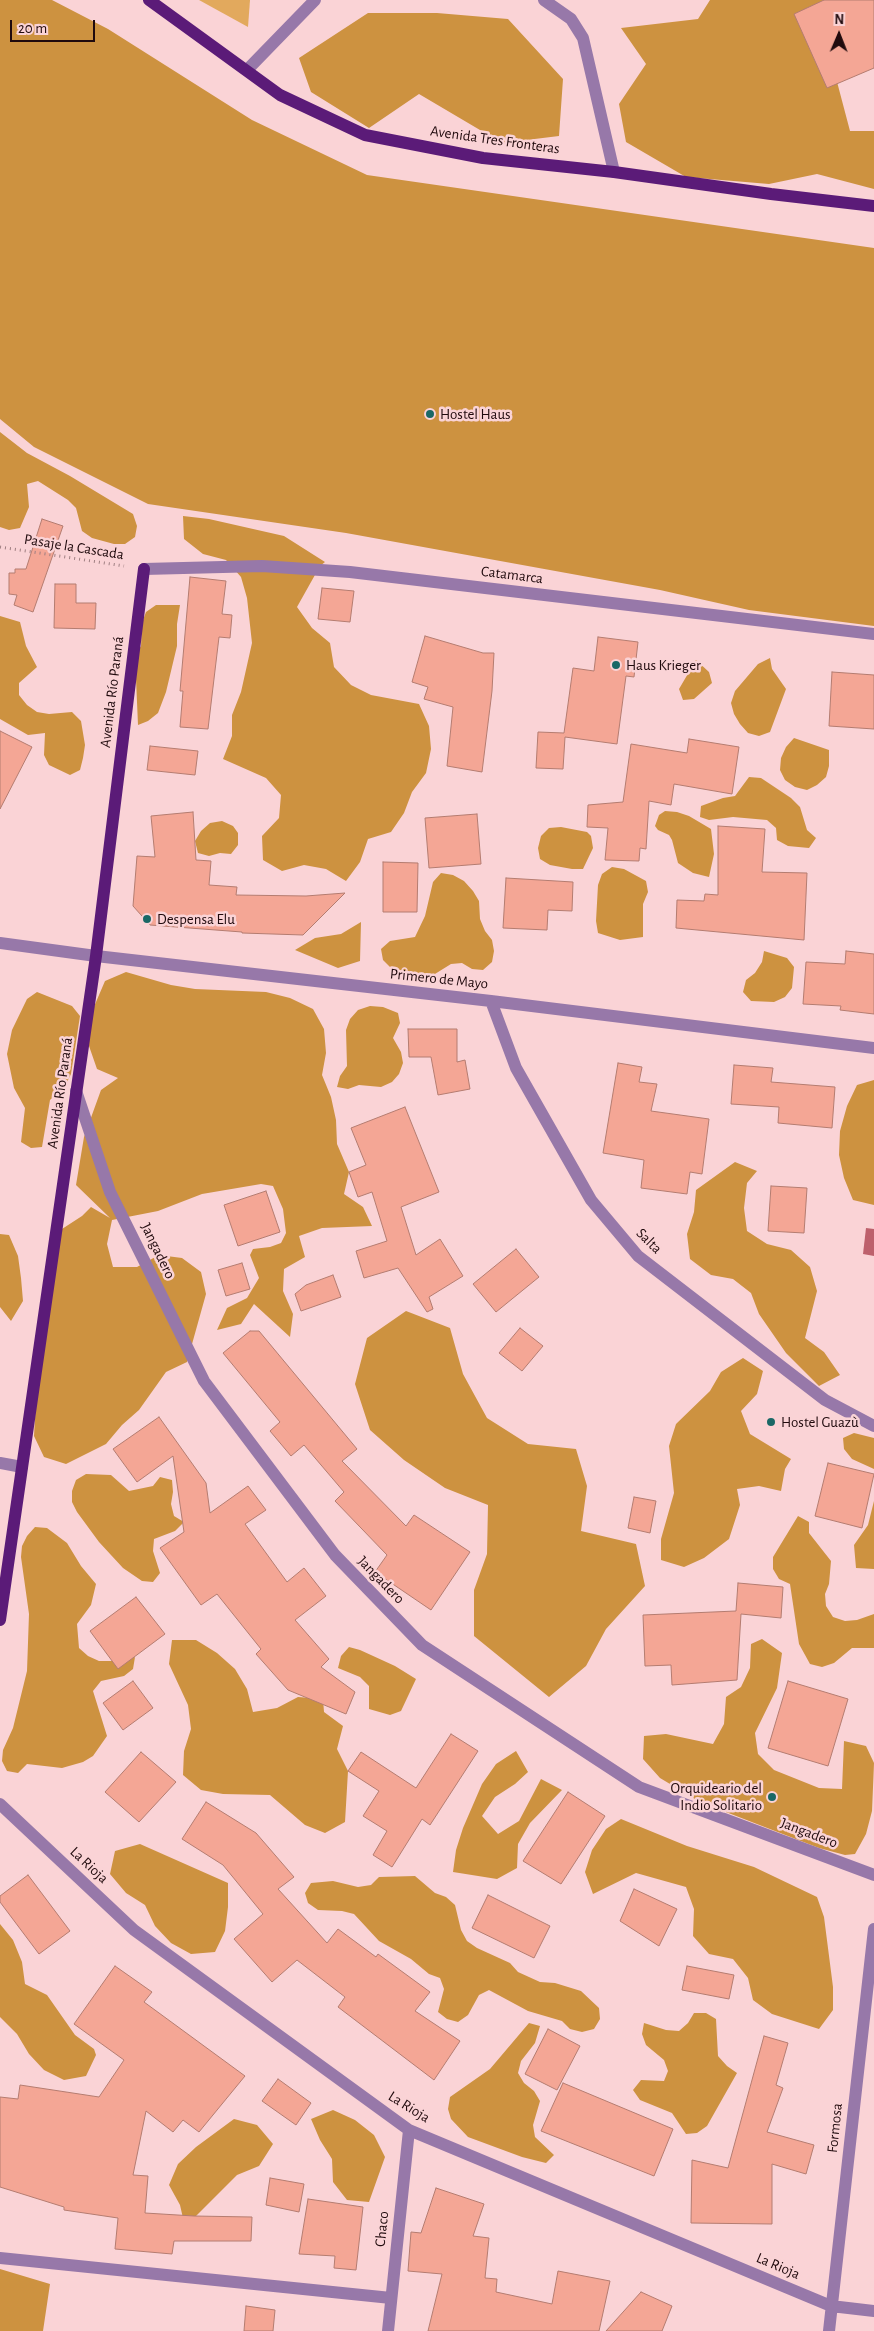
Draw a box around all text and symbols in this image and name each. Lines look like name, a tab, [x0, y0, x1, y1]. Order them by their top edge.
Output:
scale bar	[12, 10, 98, 42]
north arrow	[814, 10, 864, 60]
text: N	[834, 13, 844, 27]
text: 20 m	[18, 21, 47, 36]
street label: Avenida Tres Fronteras	[429, 122, 561, 158]
place label: Hostel Haus	[440, 405, 511, 423]
marker: Hostel Haus	[424, 408, 436, 420]
street label: Pasaje la Cascada	[23, 530, 125, 564]
street label: Catamarca	[480, 562, 544, 588]
street label: Avenida Río Paraná	[96, 635, 128, 749]
place label: Haus Krieger	[626, 656, 701, 674]
marker: Haus Krieger	[610, 659, 622, 671]
place label: Despensa Elu	[157, 910, 235, 928]
marker: Despensa Elu	[141, 913, 153, 925]
street label: Primero de Mayo	[389, 965, 489, 993]
street label: Avenida Río Paraná	[43, 1036, 77, 1150]
street label: Jangadero	[137, 1220, 179, 1282]
street label: Salta	[632, 1224, 666, 1258]
place label: Hostel Guazù	[781, 1413, 859, 1431]
marker: Hostel Guazù	[765, 1416, 777, 1428]
street label: Jangadero	[354, 1552, 408, 1608]
place label: Orquideario del Indio Solitario	[671, 1779, 762, 1814]
marker: Orquideario del Indio Solitario	[766, 1791, 778, 1803]
street label: Jangadero	[778, 1814, 840, 1852]
street label: La Rioja	[66, 1843, 112, 1887]
street label: La Rioja	[385, 2087, 433, 2127]
street label: Formosa	[823, 2102, 847, 2154]
street label: Chaco	[371, 2210, 393, 2248]
street label: La Rioja	[753, 2249, 803, 2283]

